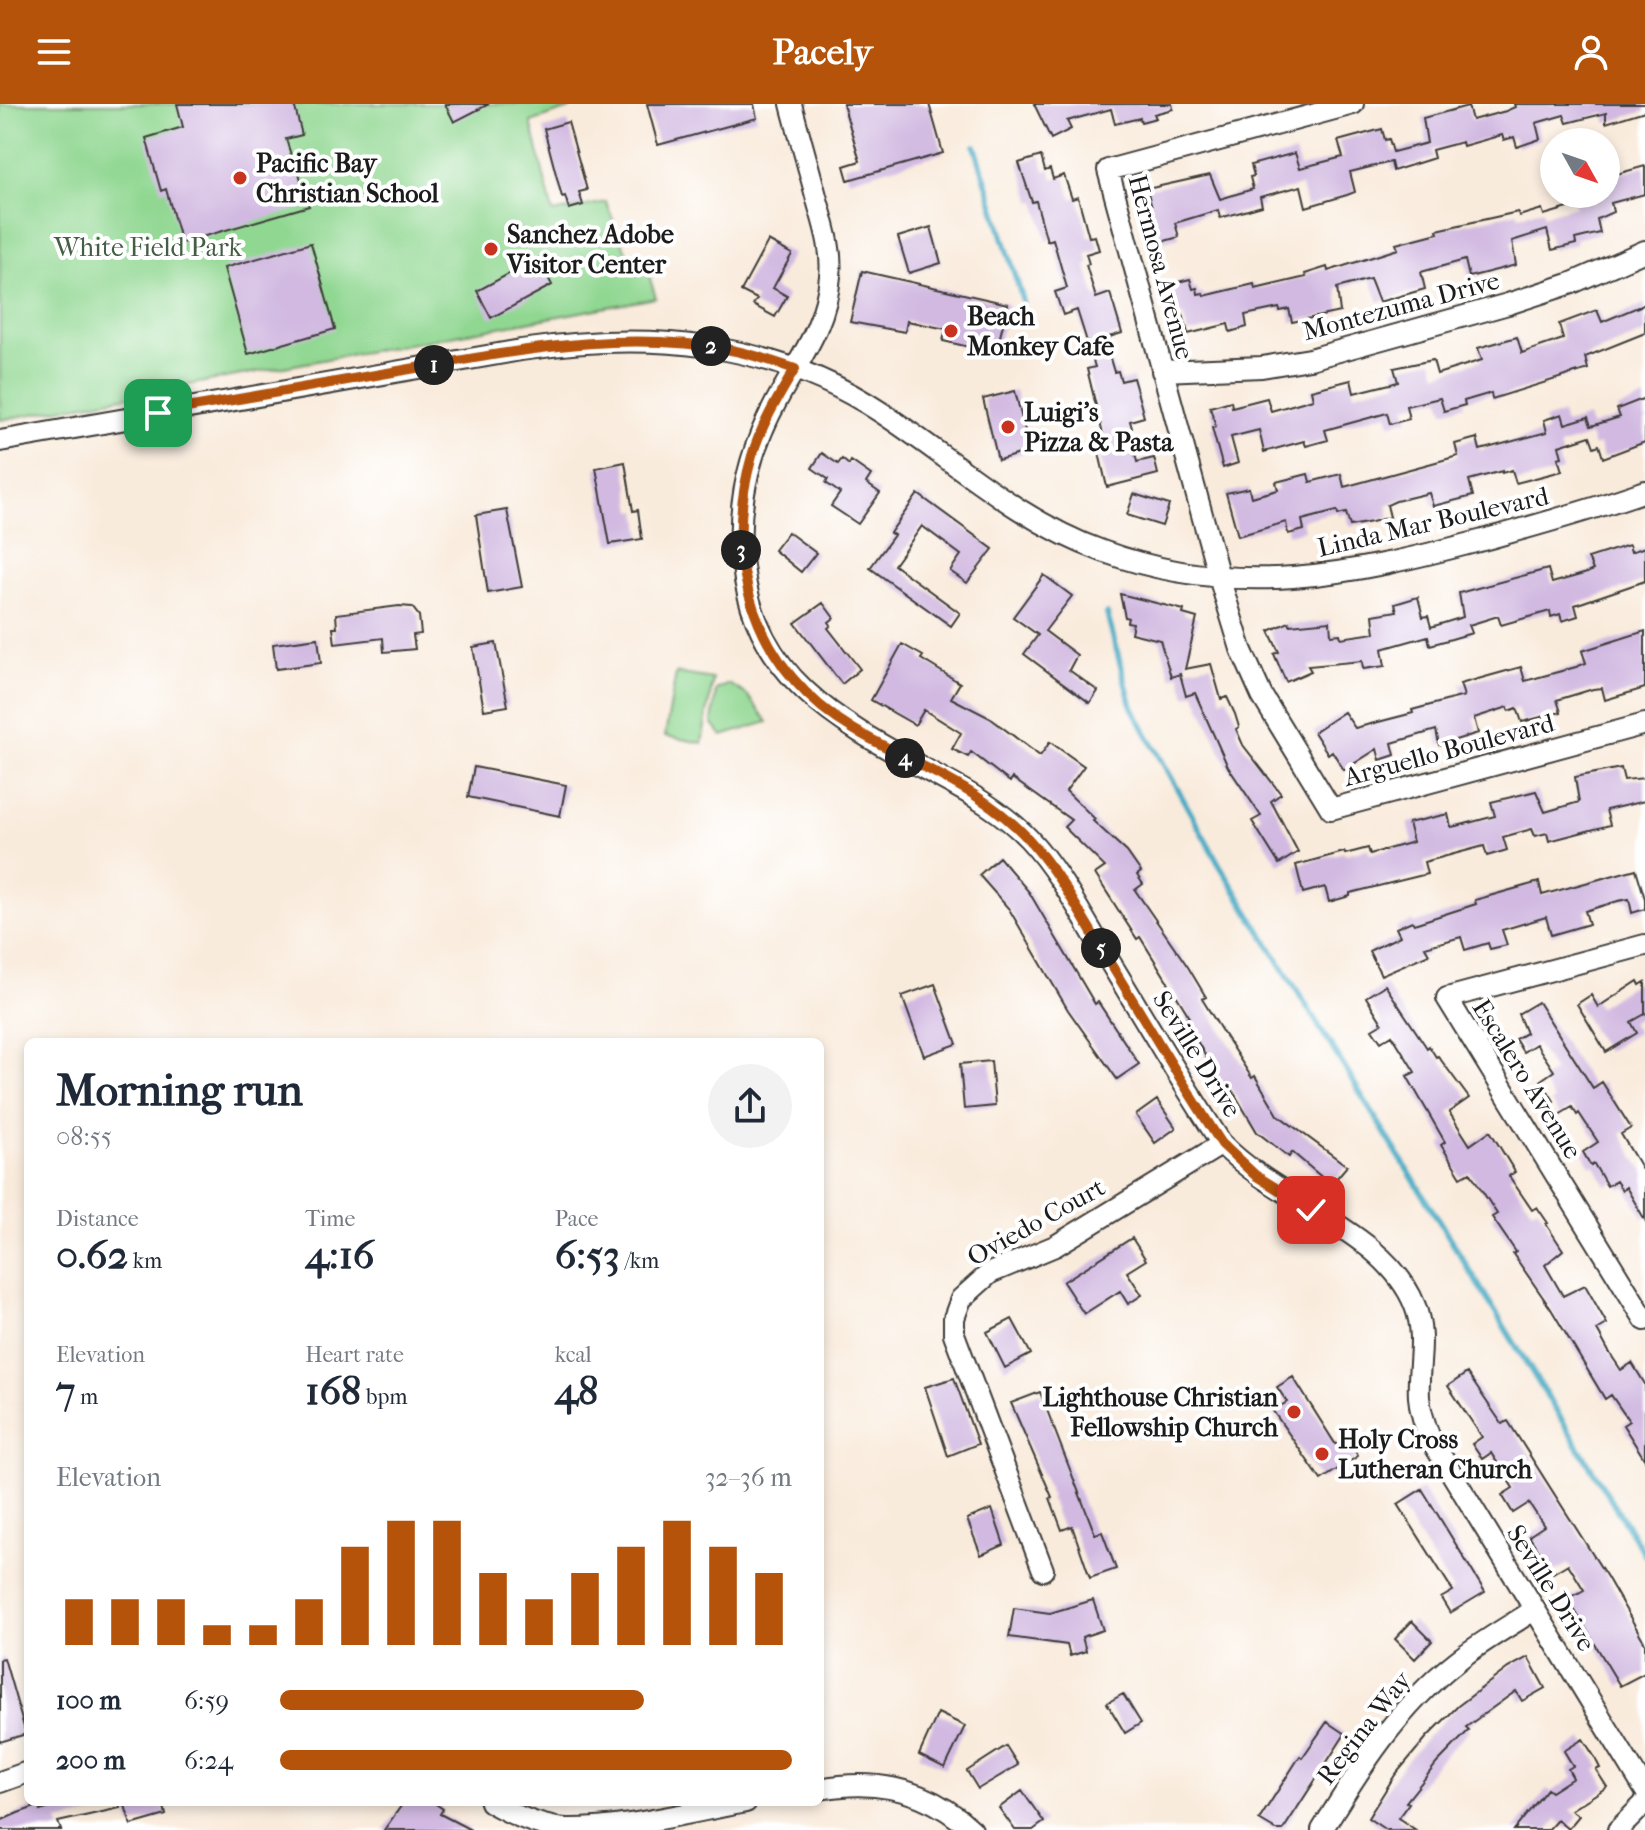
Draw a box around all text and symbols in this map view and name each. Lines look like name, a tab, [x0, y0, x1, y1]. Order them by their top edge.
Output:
icon: menu	[32, 30, 76, 74]
icon: person	[1569, 30, 1613, 74]
text: Pacely	[773, 31, 872, 73]
north arrow	[1540, 128, 1620, 208]
map controls	[1540, 128, 1620, 208]
place label: Pacific Bay Christian School	[256, 148, 440, 209]
marker: Pacific Bay Christian School	[231, 169, 249, 187]
street label: Hermosa Avenue	[1121, 171, 1201, 363]
place label: Sanchez Adobe Visitor Center	[506, 219, 674, 280]
park label: White Field Park	[53, 232, 243, 263]
marker: Sanchez Adobe Visitor Center	[482, 240, 500, 258]
street label: Montezuma Drive	[1299, 265, 1503, 347]
place label: Beach Monkey Cafe	[967, 301, 1114, 362]
marker: Beach Monkey Cafe	[942, 322, 960, 340]
pin: 2	[691, 326, 731, 366]
text: 2	[705, 333, 717, 359]
pin: 1	[414, 345, 454, 385]
text: 1	[430, 352, 438, 378]
pin	[124, 379, 192, 447]
icon: arrive	[136, 391, 180, 435]
place label: Luigi's Pizza & Pasta	[1024, 397, 1174, 458]
marker: Luigi's Pizza & Pasta	[999, 418, 1017, 436]
street label: Linda Mar Boulevard	[1314, 480, 1552, 564]
pin: 3	[721, 530, 761, 570]
text: 3	[736, 537, 746, 563]
street label: Arguello Boulevard	[1340, 707, 1558, 793]
pin: 4	[885, 738, 925, 778]
text: 4	[899, 745, 912, 771]
pin: 5	[1081, 928, 1121, 968]
text: 5	[1096, 935, 1106, 961]
street label: Seville Drive	[1146, 985, 1248, 1123]
street label: Escalero Avenue	[1466, 993, 1589, 1165]
button: share	[708, 1064, 792, 1148]
text: Morning run	[56, 1065, 303, 1116]
text: 08:55	[56, 1121, 112, 1152]
street label: Oviedo Court	[962, 1171, 1111, 1273]
pin	[1277, 1176, 1345, 1244]
icon: check	[1289, 1188, 1333, 1232]
text: Distance	[56, 1206, 139, 1232]
text: Time	[305, 1206, 355, 1232]
text: Pace	[555, 1206, 598, 1232]
text: 0.62	[56, 1232, 128, 1278]
text: 4:16	[305, 1232, 374, 1278]
text: 6:53	[555, 1232, 620, 1278]
text: km	[128, 1248, 162, 1274]
text: /km	[620, 1248, 659, 1274]
text: Elevation	[56, 1342, 145, 1368]
text: Heart rate	[305, 1342, 404, 1368]
text: kcal	[555, 1342, 592, 1368]
text: 7	[56, 1368, 75, 1414]
text: 168	[305, 1368, 361, 1414]
text: 48	[555, 1368, 598, 1414]
place label: Lighthouse Christian Fellowship Church	[1043, 1382, 1279, 1443]
text: m	[75, 1384, 98, 1410]
text: bpm	[361, 1384, 408, 1410]
marker: Lighthouse Christian Fellowship Church	[1285, 1403, 1303, 1421]
place label: Holy Cross Lutheran Church	[1338, 1424, 1532, 1485]
marker: Holy Cross Lutheran Church	[1313, 1445, 1331, 1463]
text: Elevation	[56, 1462, 161, 1493]
text: 32–36 m	[705, 1462, 792, 1493]
street label: Seville Drive	[1500, 1519, 1602, 1657]
street label: Regina Way	[1310, 1664, 1418, 1791]
text: 100 m	[56, 1685, 121, 1716]
text: 6:59	[184, 1685, 229, 1716]
text: 200 m	[56, 1745, 125, 1776]
text: 6:24	[184, 1745, 233, 1776]

